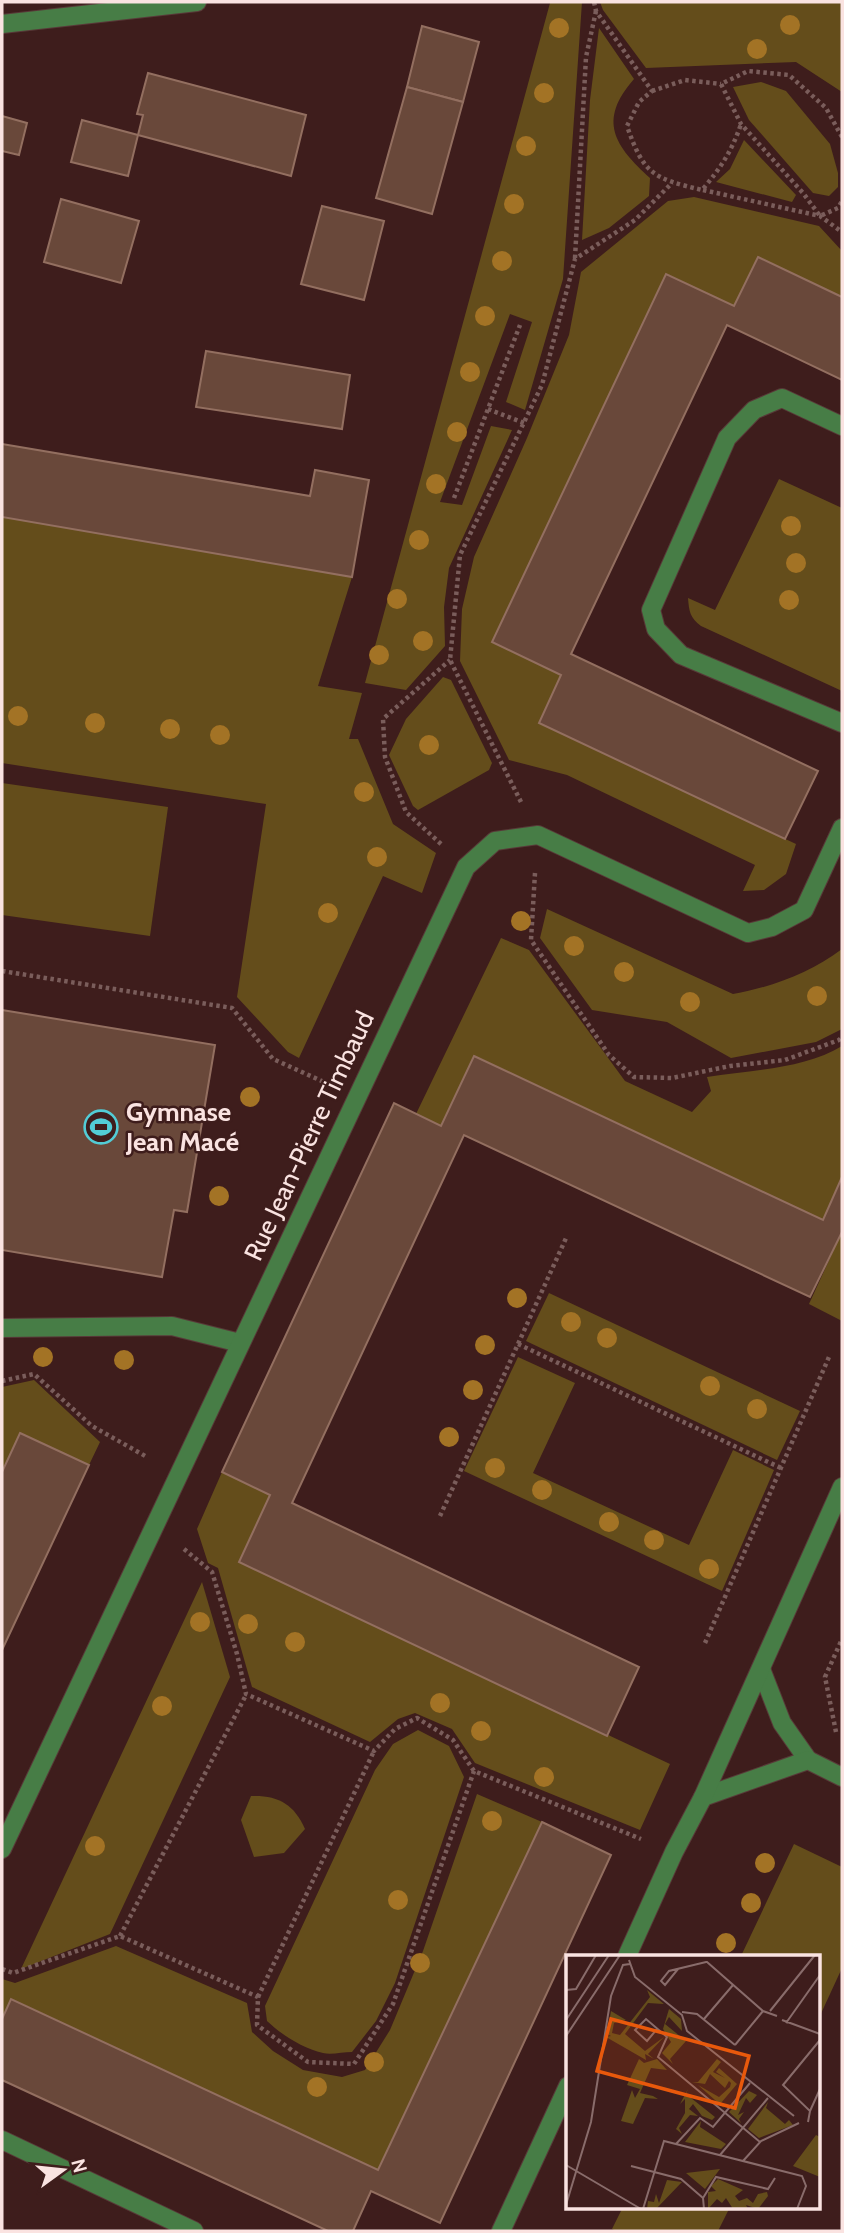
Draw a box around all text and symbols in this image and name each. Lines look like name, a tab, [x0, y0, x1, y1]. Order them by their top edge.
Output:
street label: Rue Jean-Pierre Timbaud	[237, 1006, 381, 1266]
place label: Gymnase Jean Macé	[125, 1096, 239, 1158]
sports icon: Gymnase Jean Macé	[82, 1108, 120, 1146]
inset map	[566, 1955, 820, 2208]
north arrow	[28, 2135, 98, 2205]
text: N	[66, 2156, 92, 2175]

